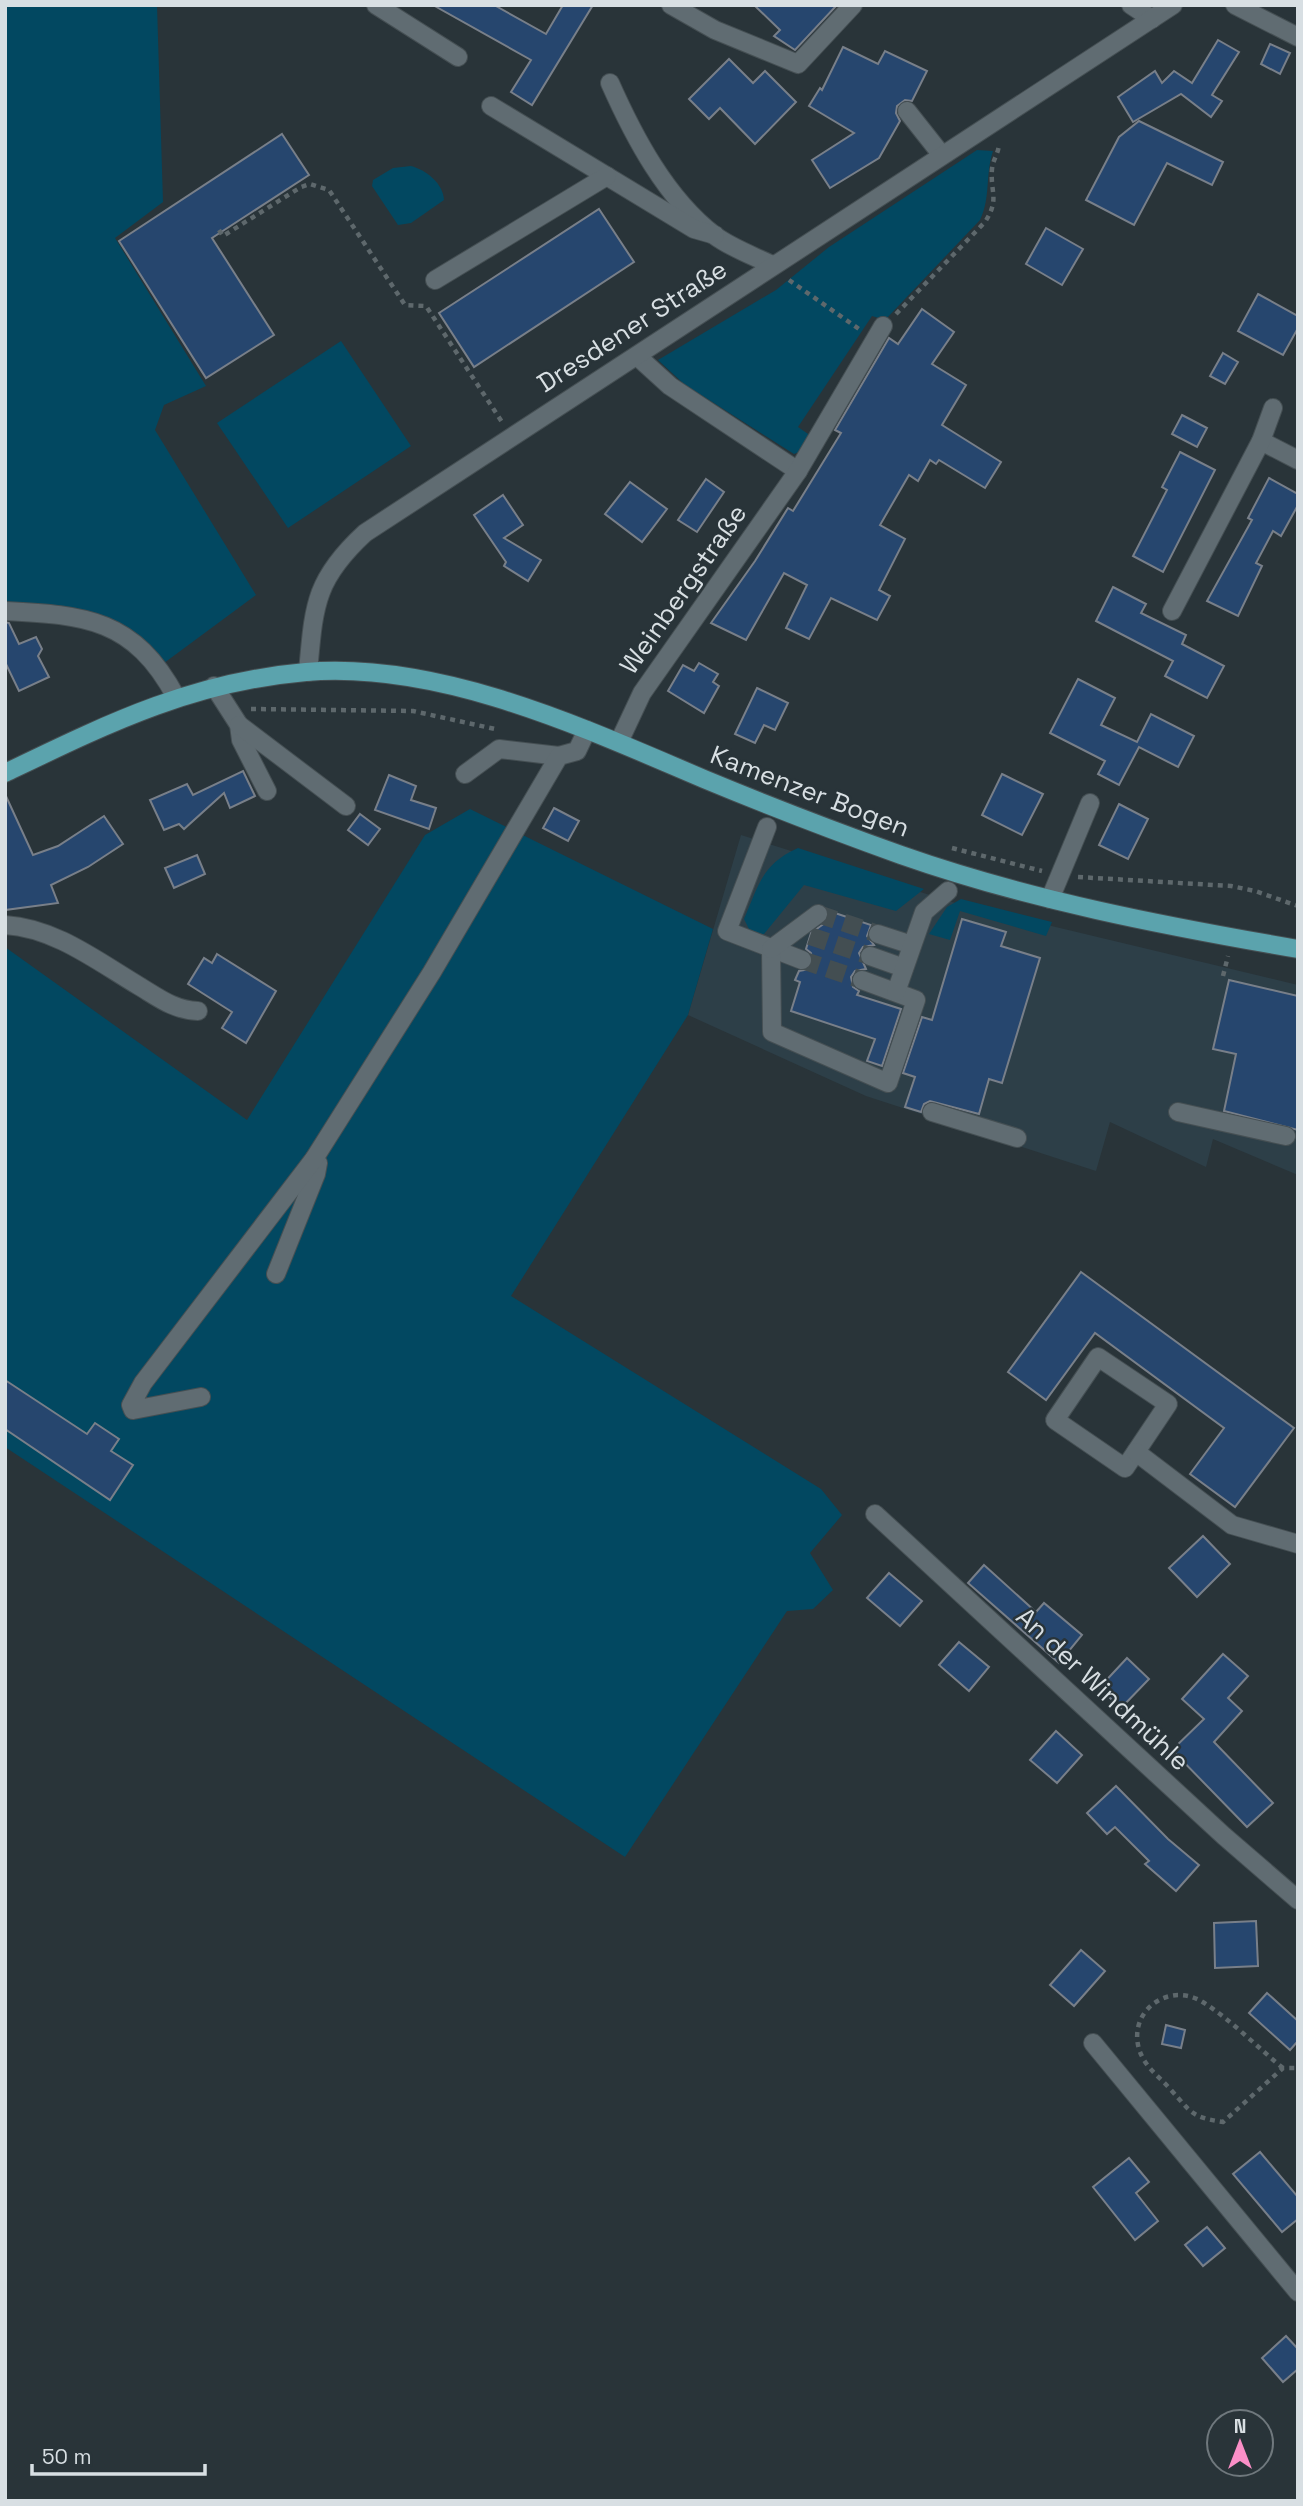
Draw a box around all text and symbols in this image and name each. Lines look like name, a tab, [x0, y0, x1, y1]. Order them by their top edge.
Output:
street label: Dresdener Straße	[531, 252, 733, 400]
street label: Weinbergstraße	[612, 497, 754, 681]
street label: Kamenzer Bogen	[706, 737, 914, 845]
street label: An der Windmühle	[1009, 1600, 1197, 1778]
north arrow	[1205, 2408, 1275, 2478]
text: N	[1234, 2414, 1246, 2439]
scale bar	[32, 2432, 205, 2476]
text: 50 m	[42, 2443, 92, 2470]

